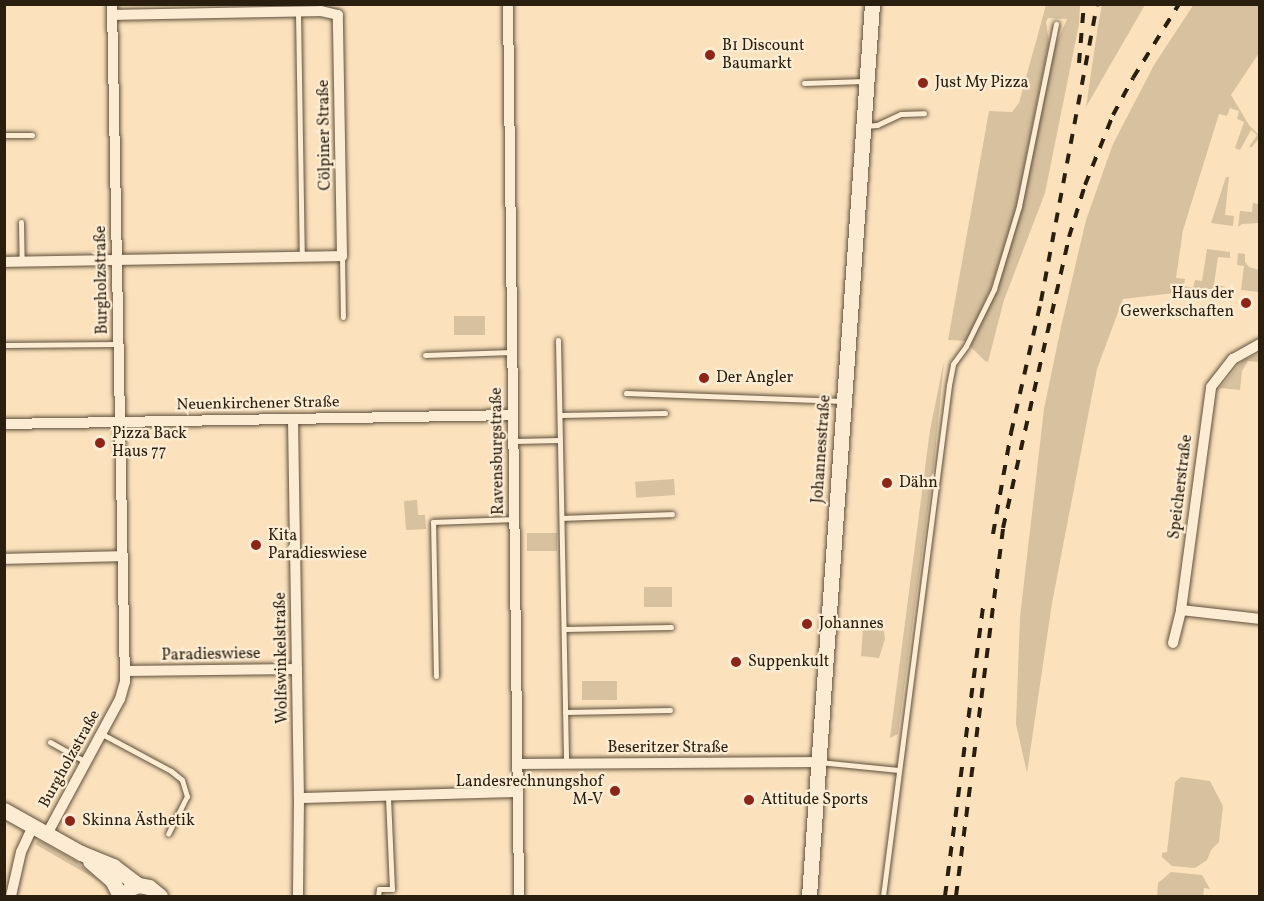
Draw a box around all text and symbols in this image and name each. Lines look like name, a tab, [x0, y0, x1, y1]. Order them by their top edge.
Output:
place label: B1 Discount Baumarkt	[722, 36, 805, 74]
marker: B1 Discount Baumarkt	[703, 48, 717, 62]
place label: Just My Pizza	[935, 73, 1029, 93]
marker: Just My Pizza	[916, 76, 930, 90]
street label: Cölpiner Straße	[314, 79, 336, 191]
street label: Burgholzstraße	[91, 225, 113, 335]
place label: Haus der Gewerkschaften	[1121, 284, 1234, 322]
marker: Haus der Gewerkschaften	[1239, 296, 1253, 310]
place label: Der Angler	[716, 368, 793, 388]
marker: Der Angler	[697, 371, 711, 385]
street label: Ravensburgstraße	[487, 387, 509, 515]
street label: Neuenkirchener Straße	[176, 393, 340, 415]
street label: Johannesstraße	[809, 394, 835, 504]
place label: Pizza Back Haus 77	[112, 424, 187, 462]
street label: Speicherstraße	[1165, 434, 1197, 540]
marker: Pizza Back Haus 77	[93, 436, 107, 450]
place label: Dähn	[899, 473, 938, 493]
marker: Dähn	[880, 476, 894, 490]
place label: Kita Paradieswiese	[268, 526, 367, 564]
marker: Kita Paradieswiese	[249, 538, 263, 552]
street label: Wolfswinkelstraße	[271, 592, 293, 724]
place label: Johannes	[819, 614, 884, 634]
marker: Johannes	[800, 617, 814, 631]
street label: Paradieswiese	[161, 645, 261, 665]
place label: Suppenkult	[748, 652, 829, 672]
marker: Suppenkult	[729, 655, 743, 669]
street label: Burgholzstraße	[35, 707, 105, 811]
street label: Beseritzer Straße	[608, 738, 728, 758]
place label: Landesrechnungshof M-V	[456, 772, 603, 810]
marker: Landesrechnungshof M-V	[608, 784, 622, 798]
place label: Attitude Sports	[761, 790, 868, 810]
marker: Attitude Sports	[742, 793, 756, 807]
place label: Skinna Ästhetik	[82, 811, 195, 831]
marker: Skinna Ästhetik	[63, 814, 77, 828]

